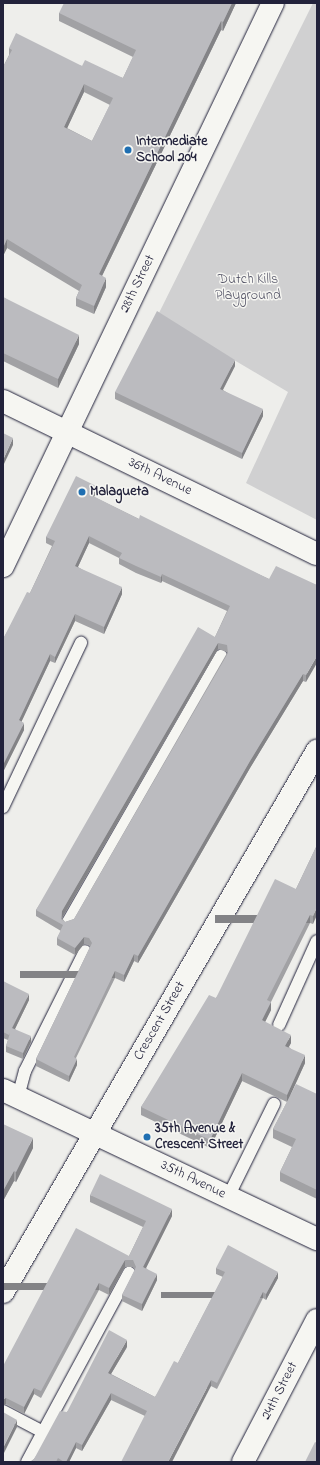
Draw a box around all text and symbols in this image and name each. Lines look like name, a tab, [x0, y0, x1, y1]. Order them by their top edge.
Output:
place label: Intermediate School 204	[136, 134, 208, 166]
marker: Intermediate School 204	[123, 145, 133, 155]
street label: 28th Street	[117, 252, 159, 316]
park label: Dutch Kills Playground	[215, 272, 281, 304]
street label: 36th Avenue	[125, 454, 195, 500]
place label: Malagueta	[90, 484, 149, 500]
marker: Malagueta	[77, 487, 87, 497]
street label: Crescent Street	[131, 979, 189, 1063]
place label: 35th Avenue & Crescent Street	[155, 1121, 243, 1154]
marker: 35th Avenue & Crescent Street	[142, 1132, 152, 1142]
street label: 35th Avenue	[158, 1157, 228, 1203]
street label: 24th Street	[258, 1359, 302, 1423]

